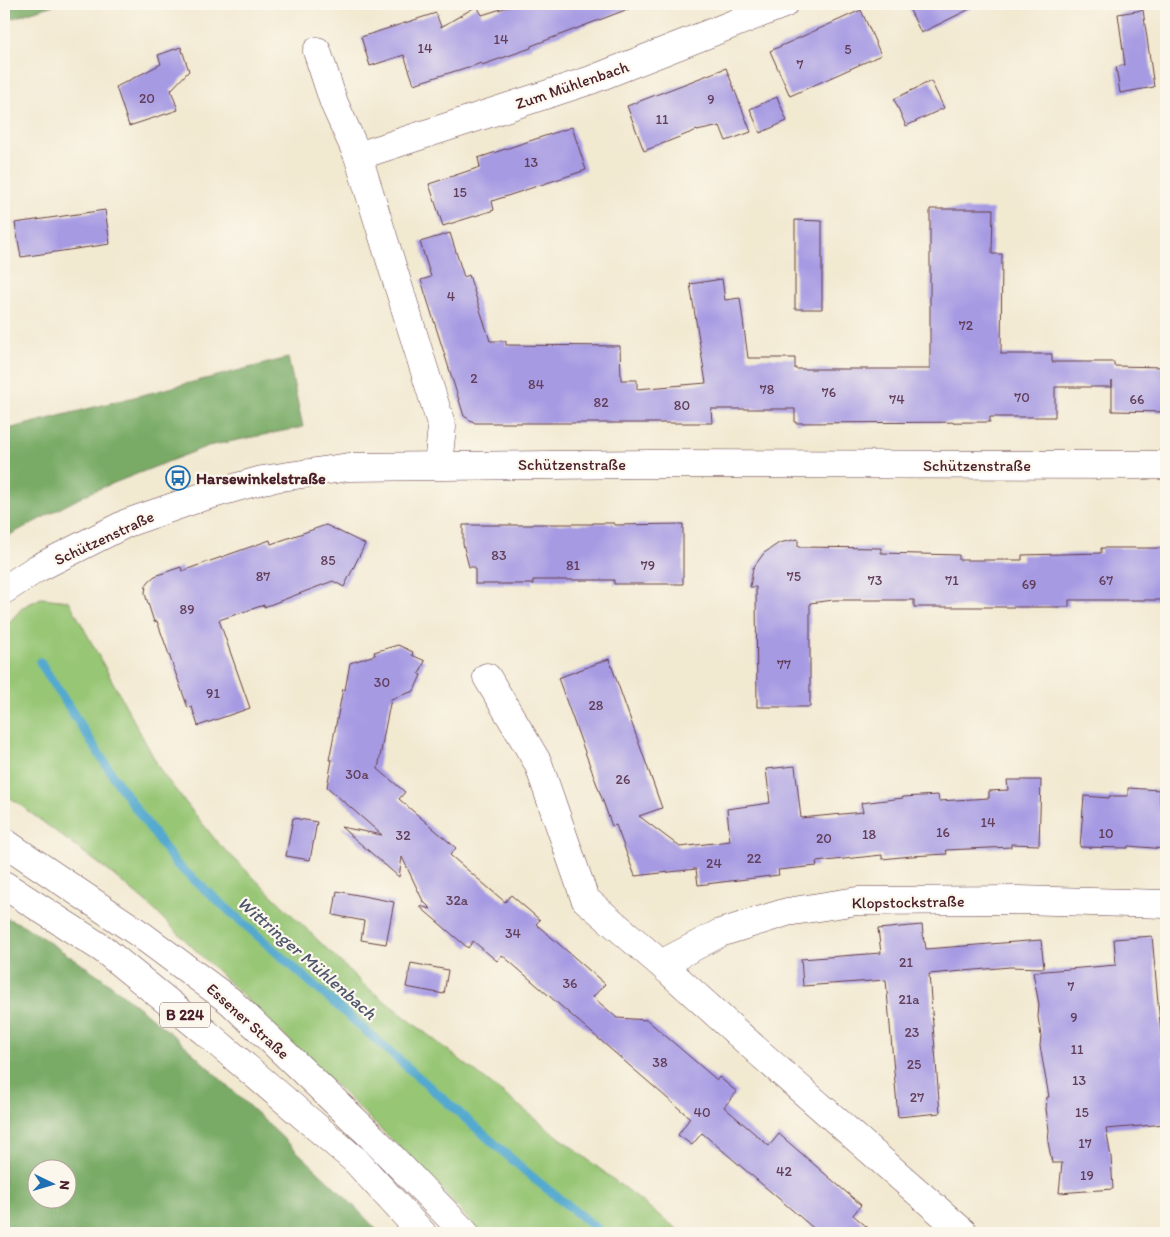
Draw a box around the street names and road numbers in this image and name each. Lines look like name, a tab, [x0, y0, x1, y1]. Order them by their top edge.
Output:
street label: Zum Mühlenbach	[513, 57, 631, 113]
street label: Schützenstraße	[518, 455, 626, 474]
street label: Schützenstraße	[923, 456, 1031, 475]
street label: Schützenstraße	[51, 506, 157, 569]
street label: Klopstockstraße	[851, 892, 965, 912]
street label: Essener Straße	[203, 979, 293, 1063]
road number: B 224	[160, 1002, 210, 1028]

